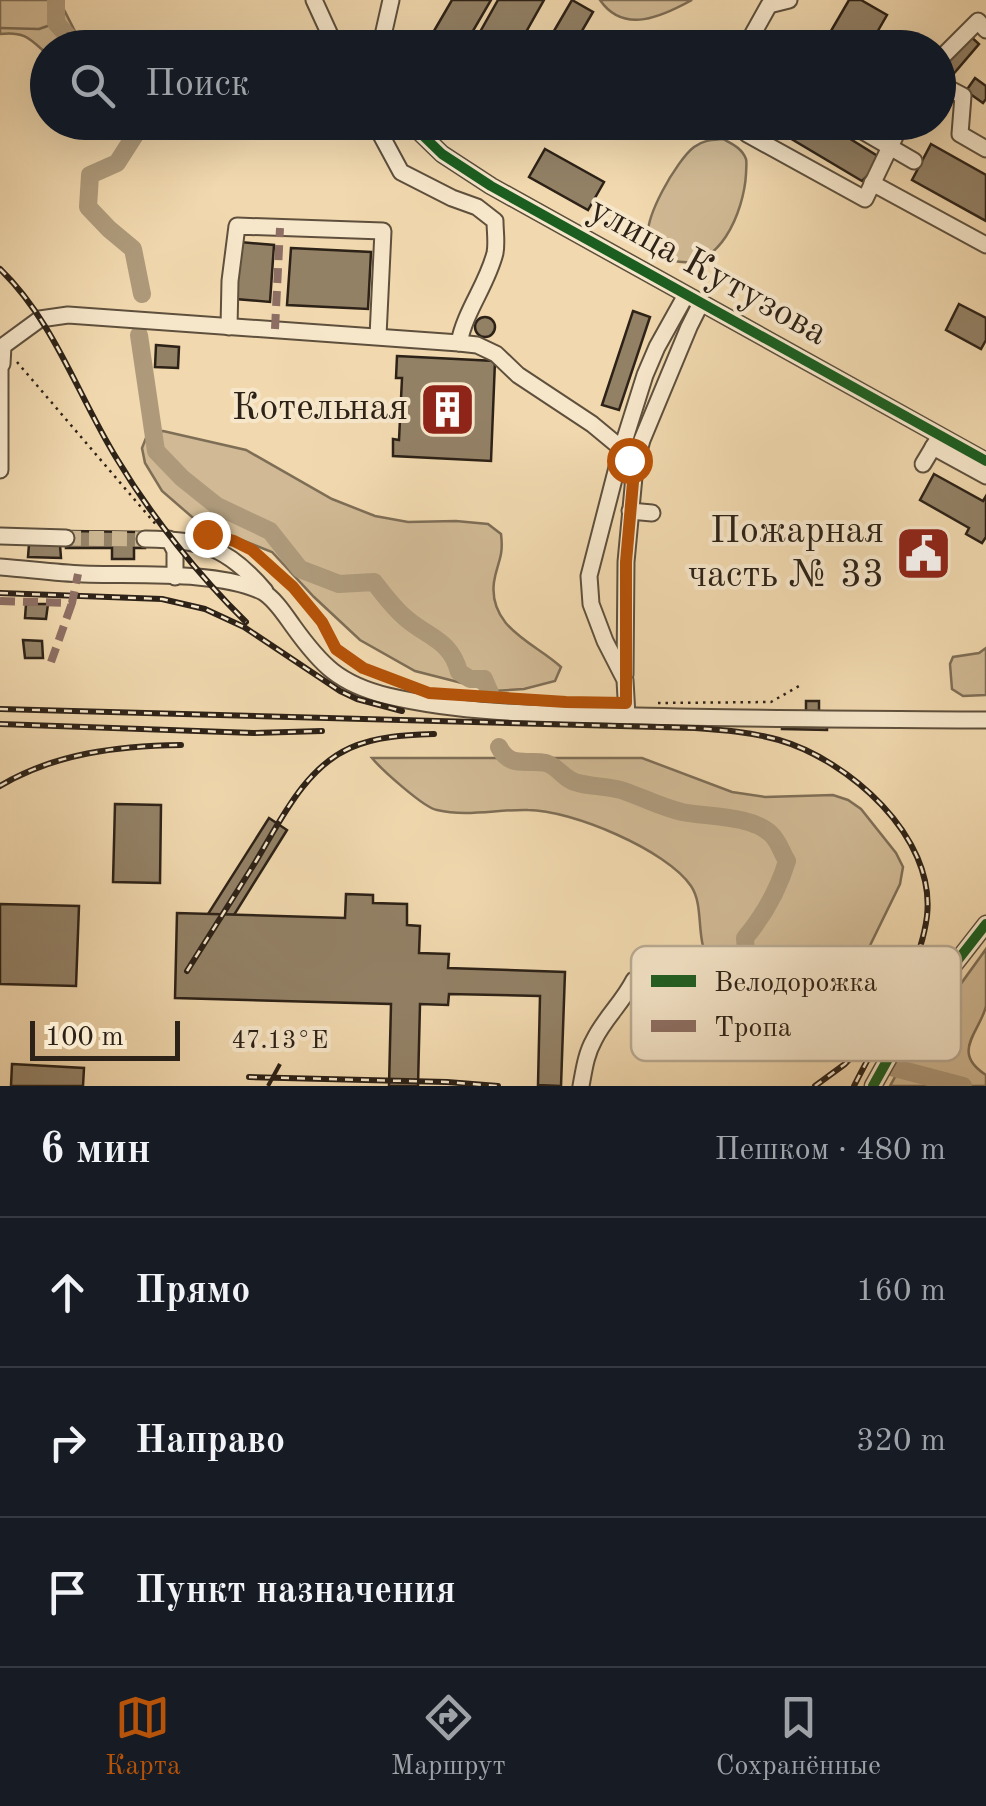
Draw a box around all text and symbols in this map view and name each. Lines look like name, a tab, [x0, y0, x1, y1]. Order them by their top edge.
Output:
search box	[30, 30, 956, 140]
icon: search	[65, 58, 120, 113]
text: Поиск	[145, 66, 250, 104]
street label: улица Кутузова	[582, 191, 834, 353]
building icon: Котельная	[417, 379, 477, 439]
place label: Котельная	[232, 390, 408, 428]
route start	[607, 438, 653, 484]
route end	[185, 512, 231, 558]
place label: Пожарная часть № 33	[688, 513, 884, 595]
public building icon: Пожарная часть № 33	[893, 524, 953, 584]
legend	[631, 946, 961, 1061]
text: Велодорожка	[714, 970, 878, 998]
text: Тропа	[714, 1015, 792, 1043]
scale bar	[30, 1016, 180, 1060]
text: 100 m	[45, 1024, 124, 1052]
text: 47.13°E	[232, 1029, 328, 1054]
text: 6 мин	[40, 1130, 151, 1172]
text: Пешком · 480 m	[714, 1135, 946, 1167]
icon: ahead	[40, 1265, 95, 1320]
text: Прямо	[135, 1273, 250, 1311]
text: 160 m	[856, 1276, 946, 1308]
icon: right	[40, 1415, 95, 1470]
text: Направо	[135, 1423, 285, 1461]
text: 320 m	[856, 1426, 946, 1458]
icon: arrive	[40, 1565, 95, 1620]
text: Пункт назначения	[135, 1573, 456, 1611]
tab: Карта	[105, 1690, 181, 1785]
tab: Маршрут	[391, 1690, 506, 1785]
tab: Сохранённые	[716, 1690, 881, 1785]

